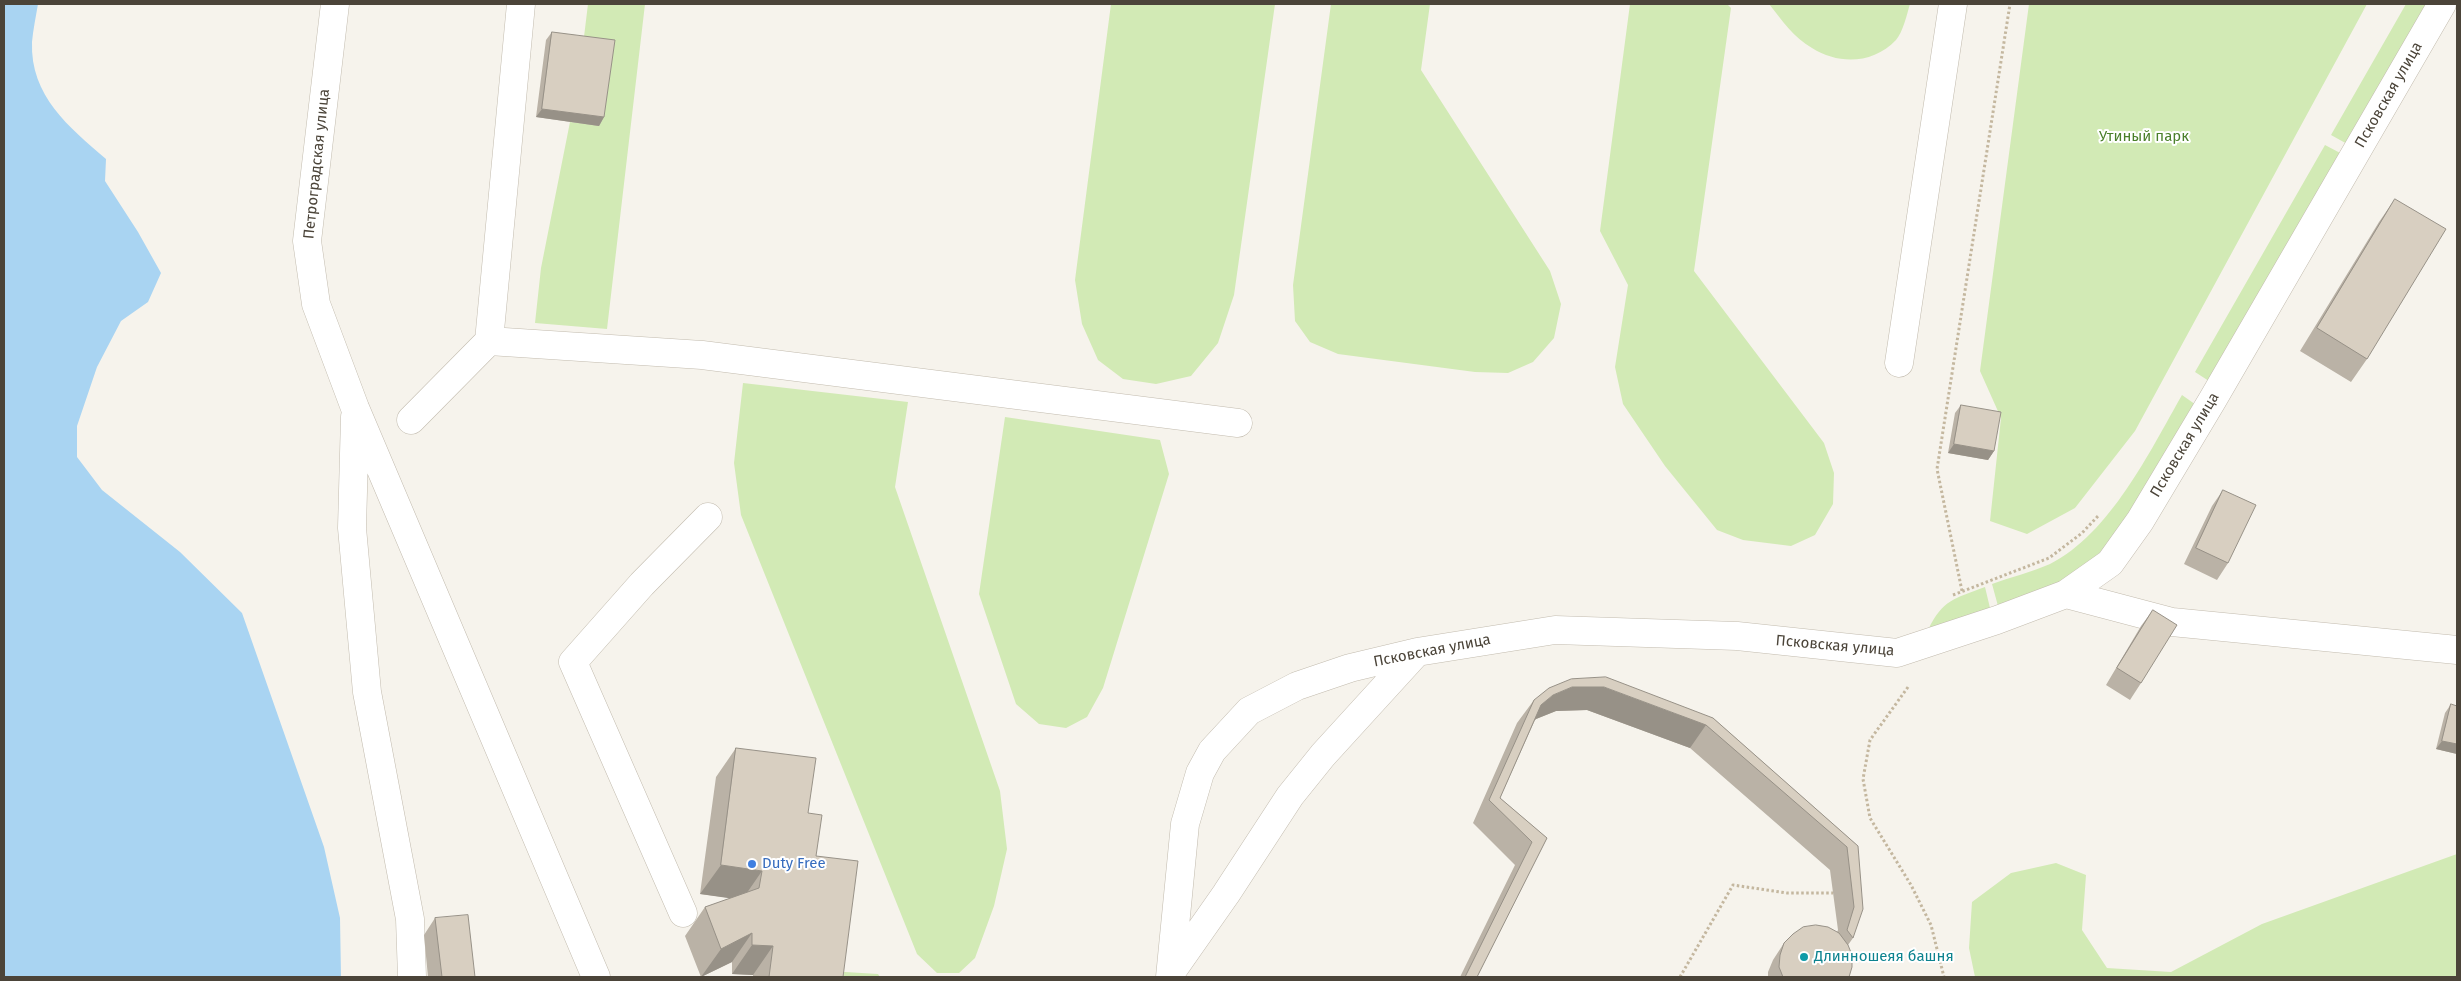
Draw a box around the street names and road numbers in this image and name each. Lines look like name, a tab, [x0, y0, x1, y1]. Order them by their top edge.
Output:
street label: Псковская улица	[2351, 39, 2427, 151]
street label: Петроградская улица	[300, 88, 334, 240]
street label: Псковская улица	[2147, 389, 2223, 501]
street label: Псковская улица	[1372, 631, 1492, 671]
street label: Псковская улица	[1775, 632, 1895, 660]

